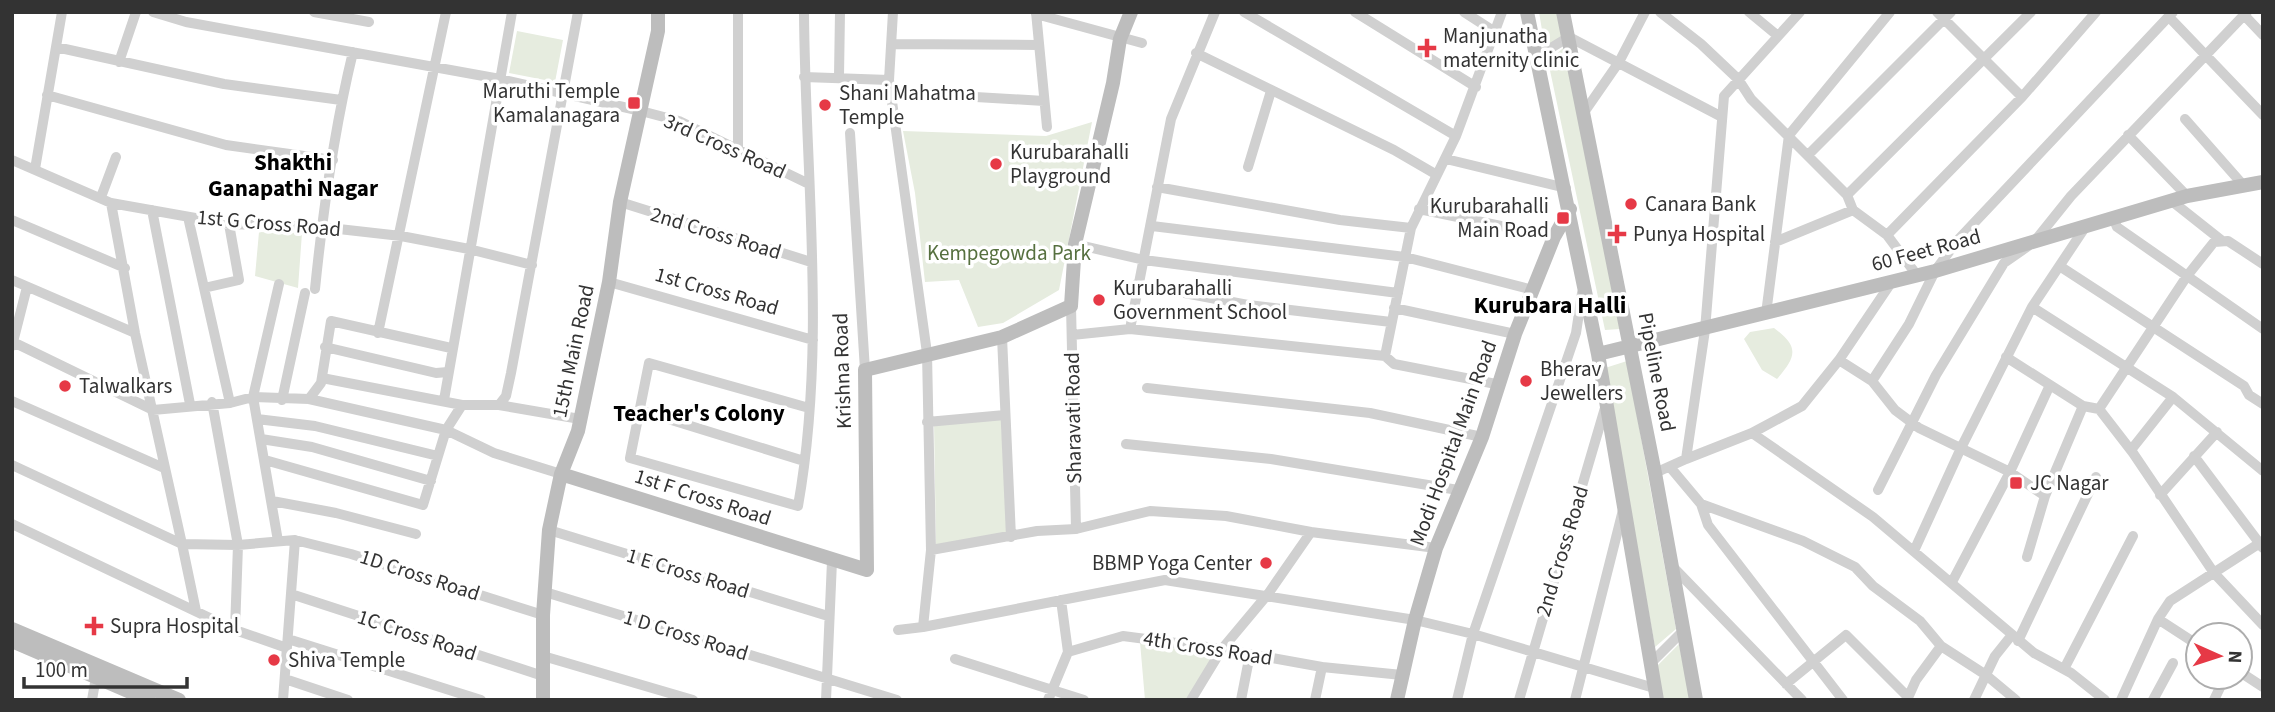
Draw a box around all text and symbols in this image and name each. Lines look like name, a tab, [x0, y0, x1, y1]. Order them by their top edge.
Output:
place label: Manjunatha maternity clinic	[1443, 21, 1580, 75]
marker: Manjunatha maternity clinic	[1417, 38, 1437, 58]
place label: Maruthi Temple Kamalanagara	[482, 76, 620, 130]
place label: Shani Mahatma Temple	[839, 78, 976, 132]
marker: Maruthi Temple Kamalanagara	[626, 95, 642, 111]
marker: Shani Mahatma Temple	[817, 97, 833, 113]
street label: 3rd Cross Road	[659, 106, 791, 186]
place label: Kurubarahalli Playground	[1010, 137, 1129, 191]
district label: Shakthi Ganapathi Nagar	[208, 146, 379, 205]
marker: Kurubarahalli Playground	[988, 156, 1004, 172]
place label: Canara Bank	[1645, 189, 1757, 219]
place label: Kurubarahalli Main Road	[1430, 191, 1549, 245]
marker: Canara Bank	[1623, 196, 1639, 212]
street label: 2nd Cross Road	[647, 199, 785, 267]
street label: 1st G Cross Road	[196, 202, 342, 244]
marker: Kurubarahalli Main Road	[1555, 210, 1571, 226]
place label: Punya Hospital	[1633, 219, 1765, 249]
street label: 60 Feet Road	[1868, 221, 1984, 279]
marker: Punya Hospital	[1607, 224, 1627, 244]
park label: Kempegowda Park	[927, 238, 1092, 268]
street label: 1st Cross Road	[652, 259, 782, 323]
place label: Kurubarahalli Government School	[1113, 273, 1287, 327]
street label: 15th Main Road	[544, 282, 602, 420]
district label: Kurubara Halli	[1474, 288, 1626, 323]
marker: Kurubarahalli Government School	[1091, 292, 1107, 308]
street label: Pipeline Road	[1631, 310, 1683, 434]
street label: Krishna Road	[825, 312, 859, 430]
street label: Modi Hospital Main Road	[1402, 336, 1504, 550]
street label: Sharavati Road	[1057, 352, 1089, 484]
place label: Bherav Jewellers	[1540, 354, 1623, 408]
place label: Talwalkars	[79, 371, 172, 401]
marker: Bherav Jewellers	[1518, 373, 1534, 389]
marker: Talwalkars	[57, 378, 73, 394]
district label: Teacher's Colony	[613, 397, 785, 430]
street label: 1st F Cross Road	[631, 461, 775, 533]
place label: JC Nagar	[2030, 468, 2109, 498]
marker: JC Nagar	[2008, 475, 2024, 491]
street label: 2nd Cross Road	[1528, 482, 1596, 620]
street label: 1 E Cross Road	[623, 540, 753, 606]
street label: 1D Cross Road	[356, 541, 484, 609]
place label: BBMP Yoga Center	[1092, 548, 1253, 578]
marker: BBMP Yoga Center	[1258, 555, 1274, 571]
street label: 1C Cross Road	[353, 602, 481, 668]
street label: 1 D Cross Road	[620, 602, 752, 668]
place label: Supra Hospital	[110, 611, 239, 641]
marker: Supra Hospital	[84, 616, 104, 636]
north arrow	[2184, 621, 2254, 691]
street label: 4th Cross Road	[1141, 623, 1275, 673]
place label: Shiva Temple	[288, 645, 405, 675]
scale bar	[24, 646, 187, 690]
text: N	[2221, 650, 2248, 664]
marker: Shiva Temple	[266, 652, 282, 668]
text: 100 m	[35, 655, 88, 685]

